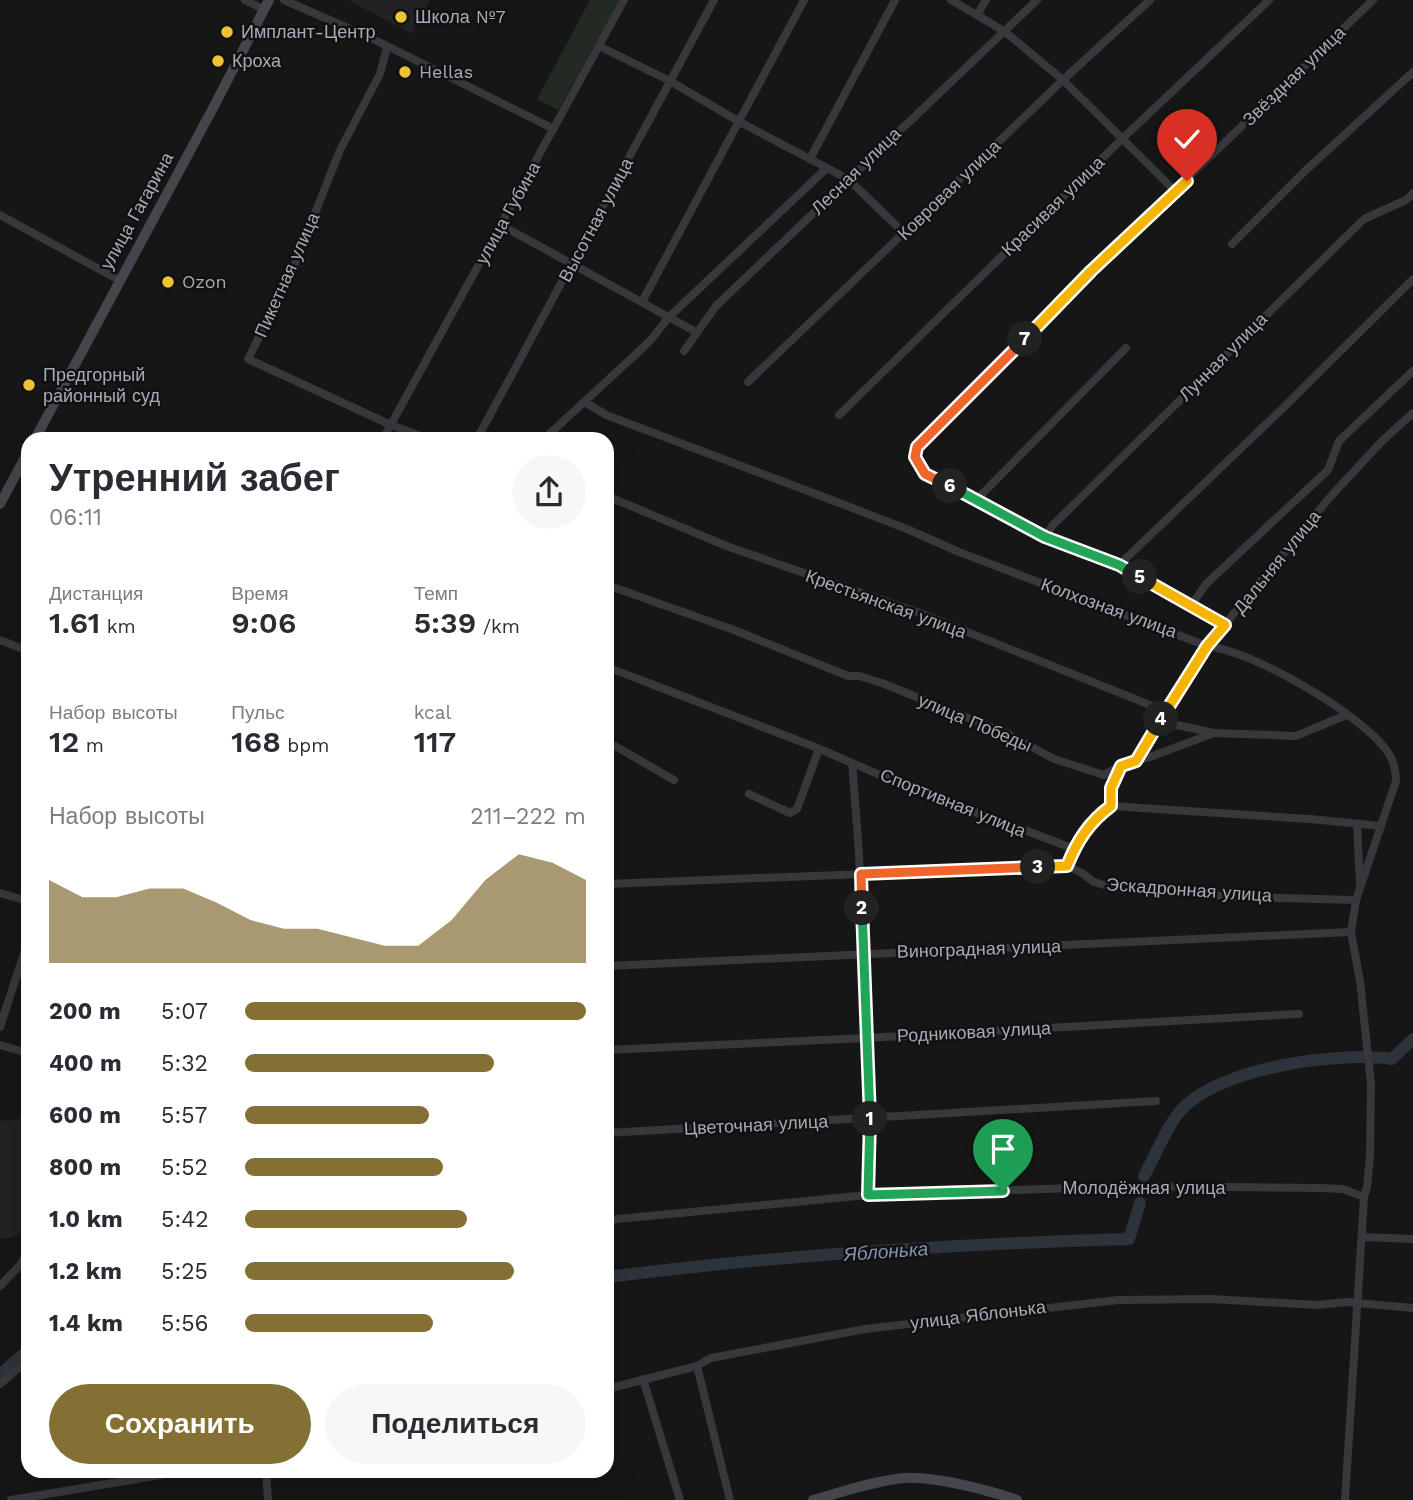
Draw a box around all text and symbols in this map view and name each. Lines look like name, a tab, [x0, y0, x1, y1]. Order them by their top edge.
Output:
place label: Школа №7	[415, 6, 506, 27]
marker: Школа №7	[393, 9, 409, 25]
place label: Имплант-Центр	[241, 21, 375, 42]
street label: Звёздная улица	[1238, 21, 1350, 130]
marker: Имплант-Центр	[219, 24, 235, 40]
place label: Кроха	[232, 50, 282, 71]
marker: Кроха	[210, 53, 226, 69]
place label: Hellas	[419, 61, 473, 82]
marker: Hellas	[397, 64, 413, 80]
pin	[1157, 109, 1217, 181]
icon: check	[1168, 120, 1206, 158]
street label: Лесная улица	[807, 122, 905, 219]
street label: Ковровая улица	[893, 135, 1005, 244]
street label: улица Гагарина	[96, 148, 178, 273]
street label: Красивая улица	[997, 151, 1109, 260]
street label: Высотная улица	[554, 153, 638, 285]
street label: улица Губина	[471, 157, 545, 268]
street label: Пикетная улица	[250, 208, 324, 340]
place label: Ozon	[182, 271, 227, 292]
marker: Ozon	[160, 274, 176, 290]
street label: Лунная улица	[1174, 307, 1272, 405]
pin: 7	[1007, 322, 1042, 356]
text: 7	[1019, 327, 1030, 350]
place label: Предгорный районный суд	[43, 364, 161, 406]
marker: Предгорный районный суд	[21, 377, 37, 393]
button: share	[512, 455, 586, 529]
text: Утренний забег	[49, 456, 340, 500]
pin: 6	[932, 468, 968, 504]
text: 6	[944, 474, 955, 497]
text: 06:11	[49, 504, 102, 531]
street label: Дальняя улица	[1228, 505, 1325, 618]
pin: 5	[1122, 560, 1158, 594]
street label: Крестьянская улица	[803, 565, 970, 643]
text: 5	[1134, 565, 1145, 588]
street label: Колхозная улица	[1038, 573, 1181, 642]
text: Дистанция	[49, 582, 143, 605]
text: Время	[231, 582, 289, 605]
text: Темп	[414, 582, 458, 605]
text: 1.61	[49, 605, 100, 640]
text: 9:06	[231, 605, 296, 640]
text: 5:39	[414, 605, 476, 640]
text: km	[100, 615, 136, 638]
text: /km	[476, 615, 520, 638]
street label: улица Победы	[915, 689, 1035, 756]
text: Набор высоты	[49, 701, 178, 724]
text: Пульс	[231, 701, 285, 724]
text: kcal	[414, 701, 451, 724]
pin: 4	[1144, 702, 1178, 736]
text: 4	[1154, 707, 1167, 730]
text: 12	[49, 724, 79, 759]
text: 168	[231, 724, 281, 759]
text: 117	[414, 724, 456, 759]
text: m	[79, 734, 104, 757]
text: bpm	[281, 734, 329, 757]
street label: Спортивная улица	[877, 764, 1030, 842]
text: Набор высоты	[49, 803, 205, 830]
text: 211–222 m	[470, 803, 586, 830]
pin: 3	[1020, 850, 1056, 884]
text: 3	[1032, 855, 1043, 878]
street label: Эскадронная улица	[1105, 873, 1274, 906]
pin: 2	[844, 890, 880, 926]
text: 2	[856, 896, 867, 919]
street label: Виноградная улица	[896, 935, 1062, 962]
text: 200 m	[49, 998, 121, 1025]
text: 5:07	[161, 998, 208, 1025]
street label: Родниковая улица	[896, 1017, 1052, 1046]
text: 400 m	[49, 1050, 122, 1077]
text: 5:32	[161, 1050, 208, 1077]
text: 600 m	[49, 1102, 121, 1129]
text: 5:57	[161, 1102, 207, 1129]
pin: 1	[852, 1102, 888, 1136]
text: 1	[865, 1107, 874, 1130]
street label: Цветочная улица	[683, 1110, 830, 1139]
pin	[973, 1119, 1033, 1191]
icon: arrive	[984, 1130, 1022, 1168]
text: 800 m	[49, 1154, 121, 1181]
text: 5:52	[161, 1154, 208, 1181]
street label: Молодёжная улица	[1062, 1177, 1226, 1198]
text: 1.0 km	[49, 1206, 123, 1233]
text: 5:42	[161, 1206, 209, 1233]
water label: Яблонька	[842, 1237, 929, 1266]
text: 1.2 km	[49, 1258, 122, 1285]
text: 5:25	[161, 1258, 208, 1285]
street label: улица Яблонька	[909, 1296, 1048, 1333]
text: 1.4 km	[49, 1310, 123, 1337]
text: 5:56	[161, 1310, 209, 1337]
button: Сохранить	[49, 1384, 311, 1464]
button: Поделиться	[325, 1384, 586, 1464]

